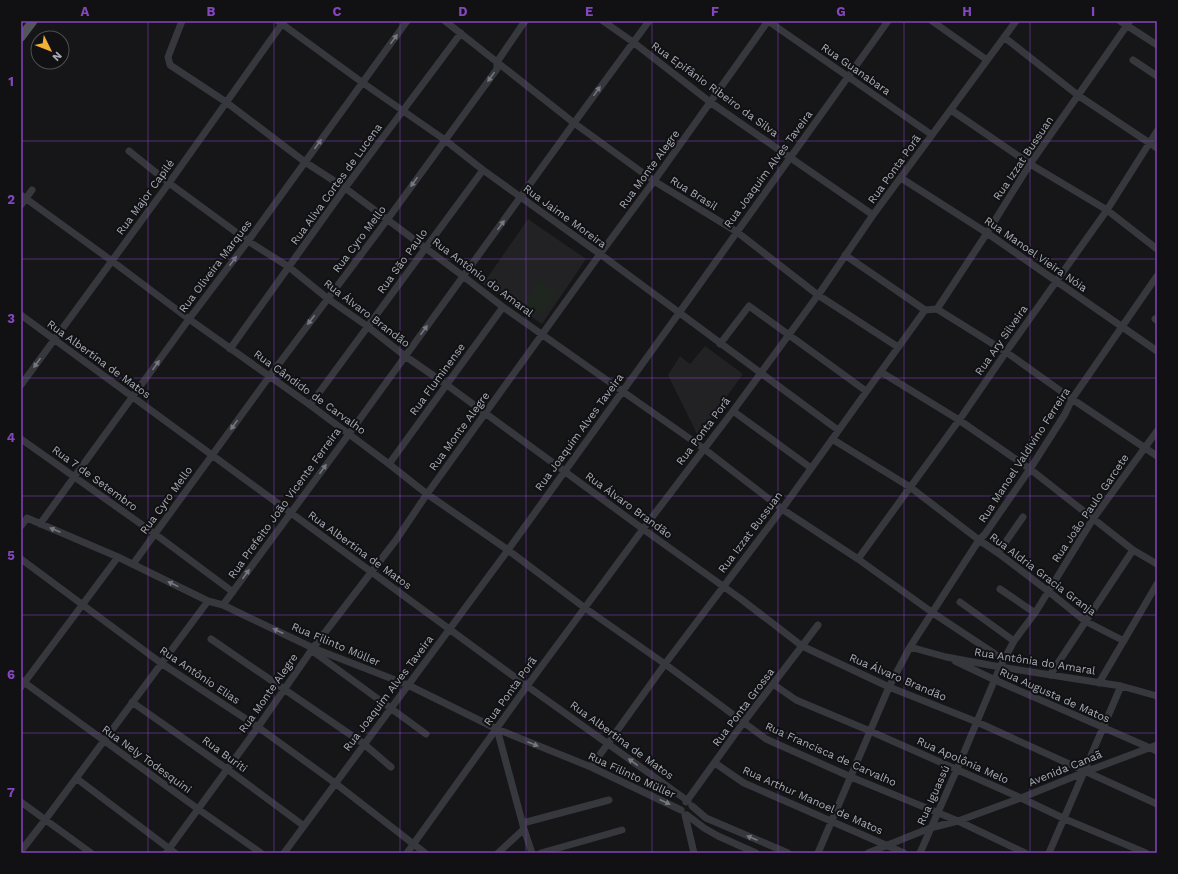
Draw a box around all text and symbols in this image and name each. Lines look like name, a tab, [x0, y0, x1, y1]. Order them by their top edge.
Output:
text: A	[81, 4, 90, 19]
text: B	[207, 4, 216, 19]
text: C	[333, 4, 342, 19]
text: D	[458, 4, 468, 19]
text: E	[585, 4, 593, 19]
text: F	[711, 4, 719, 19]
text: G	[836, 4, 846, 19]
text: H	[962, 4, 972, 19]
text: I	[1091, 4, 1095, 19]
north arrow	[30, 30, 70, 70]
one-way arrow	[390, 34, 398, 44]
street label: Rua Epifânio Ribeiro da Silva	[649, 39, 781, 140]
street label: Rua Guanabara	[819, 41, 893, 98]
text: N	[49, 49, 64, 64]
one-way arrow	[487, 72, 495, 83]
text: 1	[8, 74, 14, 89]
one-way arrow	[593, 86, 601, 97]
street label: Rua Joaquim Alves Taveira	[722, 108, 815, 230]
street label: Rua Izzat Bussuan	[991, 114, 1056, 203]
street label: Rua Aliva Cortes de Lucena	[288, 121, 385, 247]
street label: Rua Monte Alegre	[616, 127, 682, 211]
street label: Rua Ponta Porã	[865, 132, 924, 206]
one-way arrow	[314, 139, 322, 150]
street label: Rua Major Capilé	[114, 157, 177, 238]
street label: Rua Brasil	[668, 174, 720, 213]
one-way arrow	[410, 177, 418, 187]
street label: Rua Jaime Moreira	[521, 182, 609, 251]
text: 2	[7, 192, 15, 207]
street label: Rua Cyro Mello	[330, 203, 389, 275]
street label: Rua Manoel Vieira Nóia	[982, 214, 1090, 295]
street label: Rua Oliveira Marques	[176, 217, 255, 315]
one-way arrow	[497, 219, 505, 230]
street label: Rua São Paulo	[375, 226, 430, 296]
street label: Rua Antônio do Amaral	[430, 235, 536, 320]
one-way arrow	[229, 255, 237, 266]
street label: Rua Álvaro Brandão	[321, 276, 413, 350]
street label: Rua Ary Silveira	[972, 303, 1030, 378]
text: 3	[7, 311, 15, 326]
one-way arrow	[307, 314, 316, 325]
street label: Rua Albertina de Matos	[44, 317, 153, 401]
one-way arrow	[420, 324, 428, 335]
street label: Rua Fluminense	[407, 341, 468, 418]
street label: Rua Cândido de Carvalho	[251, 347, 368, 437]
one-way arrow	[33, 357, 41, 368]
one-way arrow	[151, 360, 159, 370]
street label: Rua Joaquim Alves Taveira	[533, 371, 626, 493]
street label: Rua Manoel Valdivino Ferreira	[976, 385, 1073, 525]
street label: Rua Monte Alegre	[426, 389, 492, 473]
street label: Rua Ponta Porã	[674, 395, 733, 468]
one-way arrow	[230, 419, 239, 430]
street label: Rua Prefeito João Vicente Ferreira	[225, 425, 344, 581]
text: 4	[7, 430, 16, 445]
street label: Rua 7 de Setembro	[49, 443, 140, 514]
street label: Rua João Paulo Garcete	[1049, 452, 1132, 565]
street label: Rua Cyro Mello	[137, 464, 195, 537]
one-way arrow	[319, 464, 327, 474]
street label: Rua Álvaro Brandão	[583, 469, 675, 541]
street label: Rua Izzat Bussuan	[716, 489, 785, 576]
street label: Rua Albertina de Matos	[305, 508, 414, 592]
one-way arrow	[49, 527, 60, 533]
street label: Rua Aldria Gracia Granja	[987, 530, 1098, 619]
text: 5	[7, 548, 15, 563]
one-way arrow	[242, 568, 250, 579]
one-way arrow	[167, 581, 179, 587]
street label: Rua Filinto Müller	[290, 620, 383, 669]
one-way arrow	[272, 628, 283, 634]
street label: Rua Joaquim Alves Taveira	[341, 633, 436, 754]
street label: Rua Antônio Elias	[157, 644, 242, 707]
street label: Rua Antônia do Amaral	[973, 645, 1097, 678]
street label: Rua Álvaro Brandão	[847, 650, 949, 704]
street label: Rua Monte Alegre	[236, 651, 301, 736]
street label: Rua Ponta Porã	[481, 654, 540, 728]
street label: Rua Augusta de Matos	[998, 665, 1112, 726]
street label: Rua Ponta Grossa	[710, 666, 777, 749]
text: 6	[7, 667, 15, 682]
street label: Rua Albertina de Matos	[567, 698, 676, 782]
street label: Rua Francisca de Carvalho	[763, 720, 898, 789]
street label: Rua Nely Todesquini	[99, 723, 194, 796]
street label: Rua Buriti	[200, 734, 250, 775]
street label: Rua Apolônia Melo	[915, 734, 1011, 787]
one-way arrow	[527, 740, 539, 747]
street label: Avenida Canaã	[1026, 748, 1104, 789]
street label: Rua Filinto Müller	[586, 749, 678, 802]
one-way arrow	[628, 758, 638, 766]
street label: Rua Iguassú	[914, 763, 952, 827]
street label: Rua Arthur Manoel de Matos	[741, 764, 885, 837]
text: 7	[7, 785, 15, 800]
one-way arrow	[659, 799, 670, 805]
one-way arrow	[745, 834, 757, 840]

